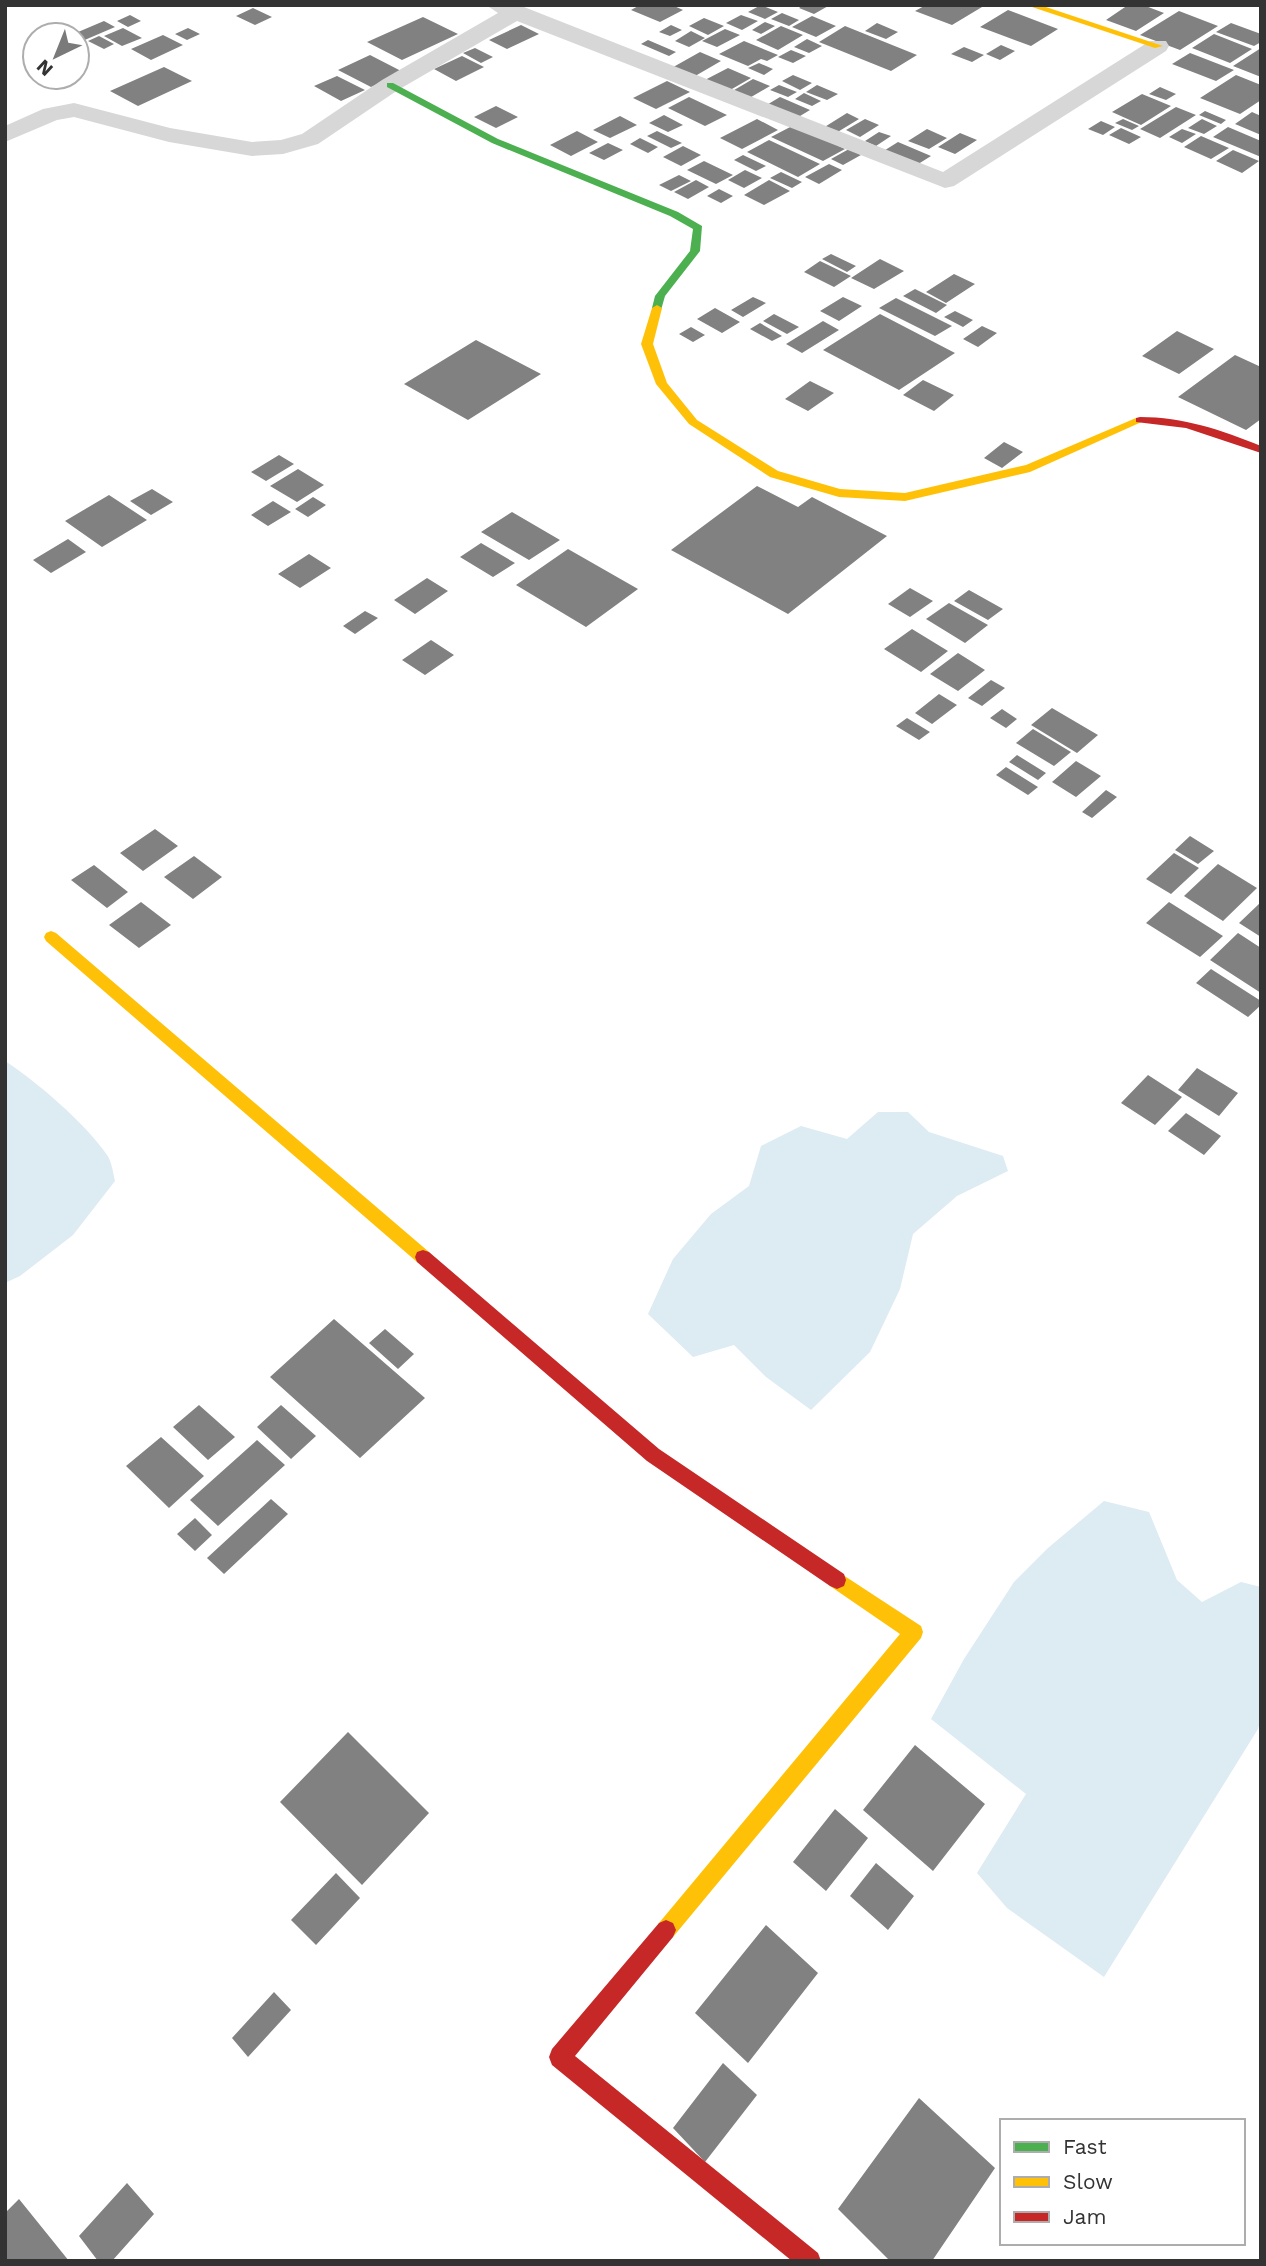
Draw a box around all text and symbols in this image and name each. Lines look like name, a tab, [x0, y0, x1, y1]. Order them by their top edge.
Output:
north arrow	[21, 21, 91, 91]
text: N	[32, 55, 58, 81]
legend	[1000, 2119, 1245, 2245]
text: Fast	[1063, 2134, 1107, 2159]
text: Slow	[1063, 2169, 1113, 2194]
text: Jam	[1063, 2204, 1106, 2229]

